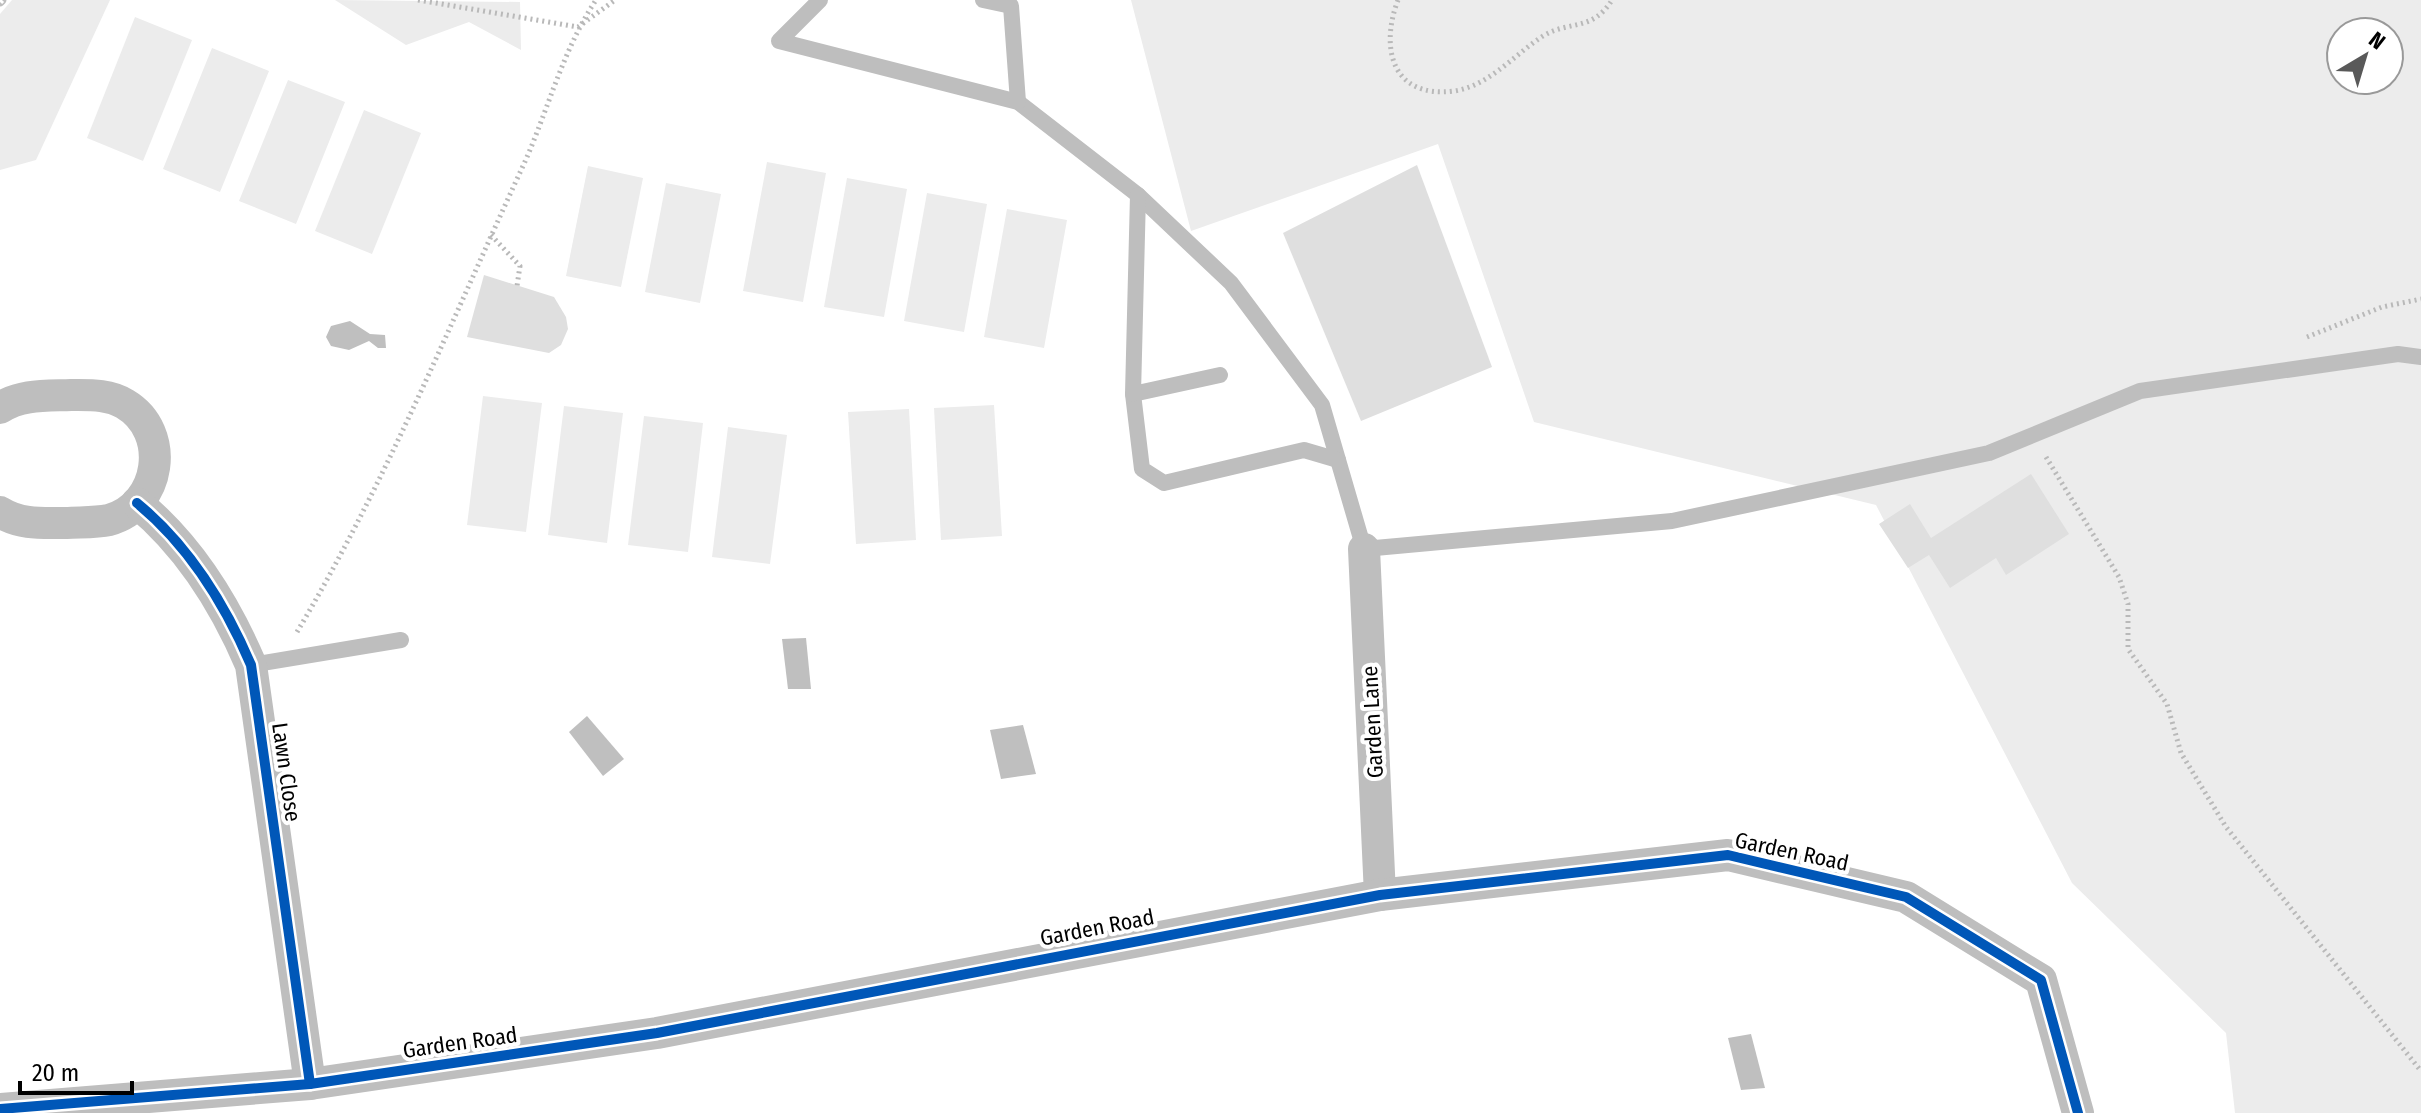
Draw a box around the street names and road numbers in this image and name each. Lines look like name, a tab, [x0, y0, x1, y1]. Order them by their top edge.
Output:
street label: Garden Lane	[1356, 665, 1389, 779]
street label: Lawn Close	[266, 721, 307, 823]
street label: Garden Road	[1733, 826, 1851, 877]
street label: Garden Road	[1038, 903, 1156, 952]
street label: Garden Road	[401, 1021, 519, 1064]

